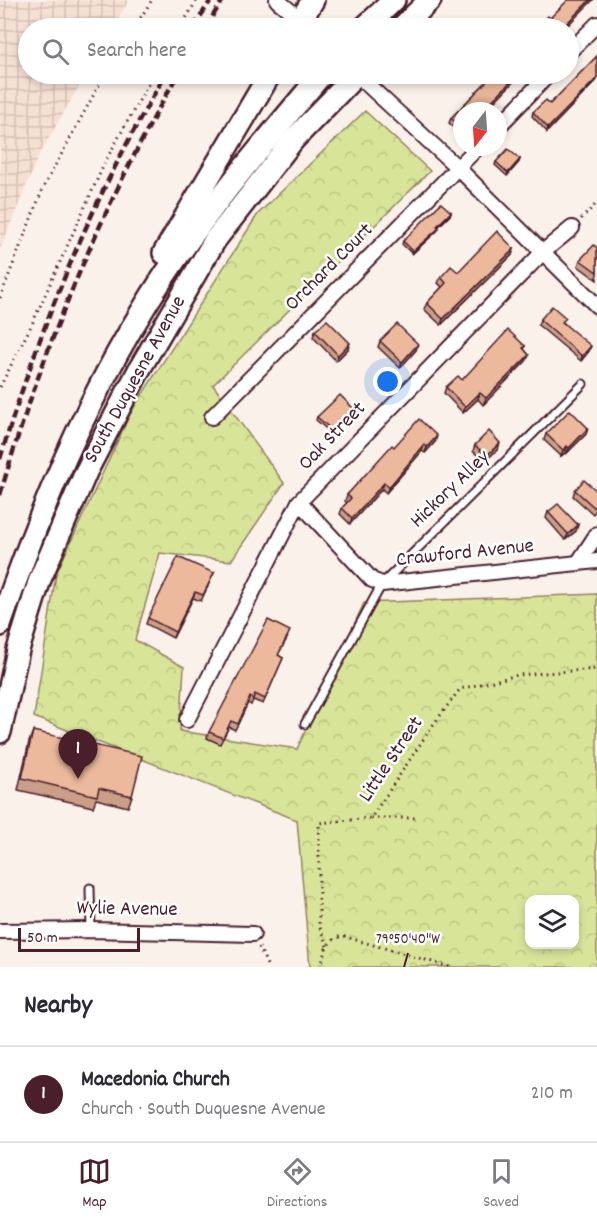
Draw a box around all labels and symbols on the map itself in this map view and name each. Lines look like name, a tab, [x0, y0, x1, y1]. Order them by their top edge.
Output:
north arrow	[453, 102, 507, 156]
street label: Orchard Court	[279, 217, 381, 319]
street label: South Duquesne Avenue	[77, 291, 195, 469]
your location	[373, 367, 402, 396]
street label: Oak Street	[292, 395, 374, 478]
street label: Hickory Alley	[404, 444, 498, 536]
street label: Crawford Avenue	[395, 532, 535, 576]
street label: Little Street	[352, 711, 432, 809]
pin: 1	[58, 730, 98, 779]
street label: Wylie Avenue	[76, 894, 178, 926]
scale bar	[18, 925, 140, 952]
text: 79°50'40"W	[376, 929, 440, 951]

